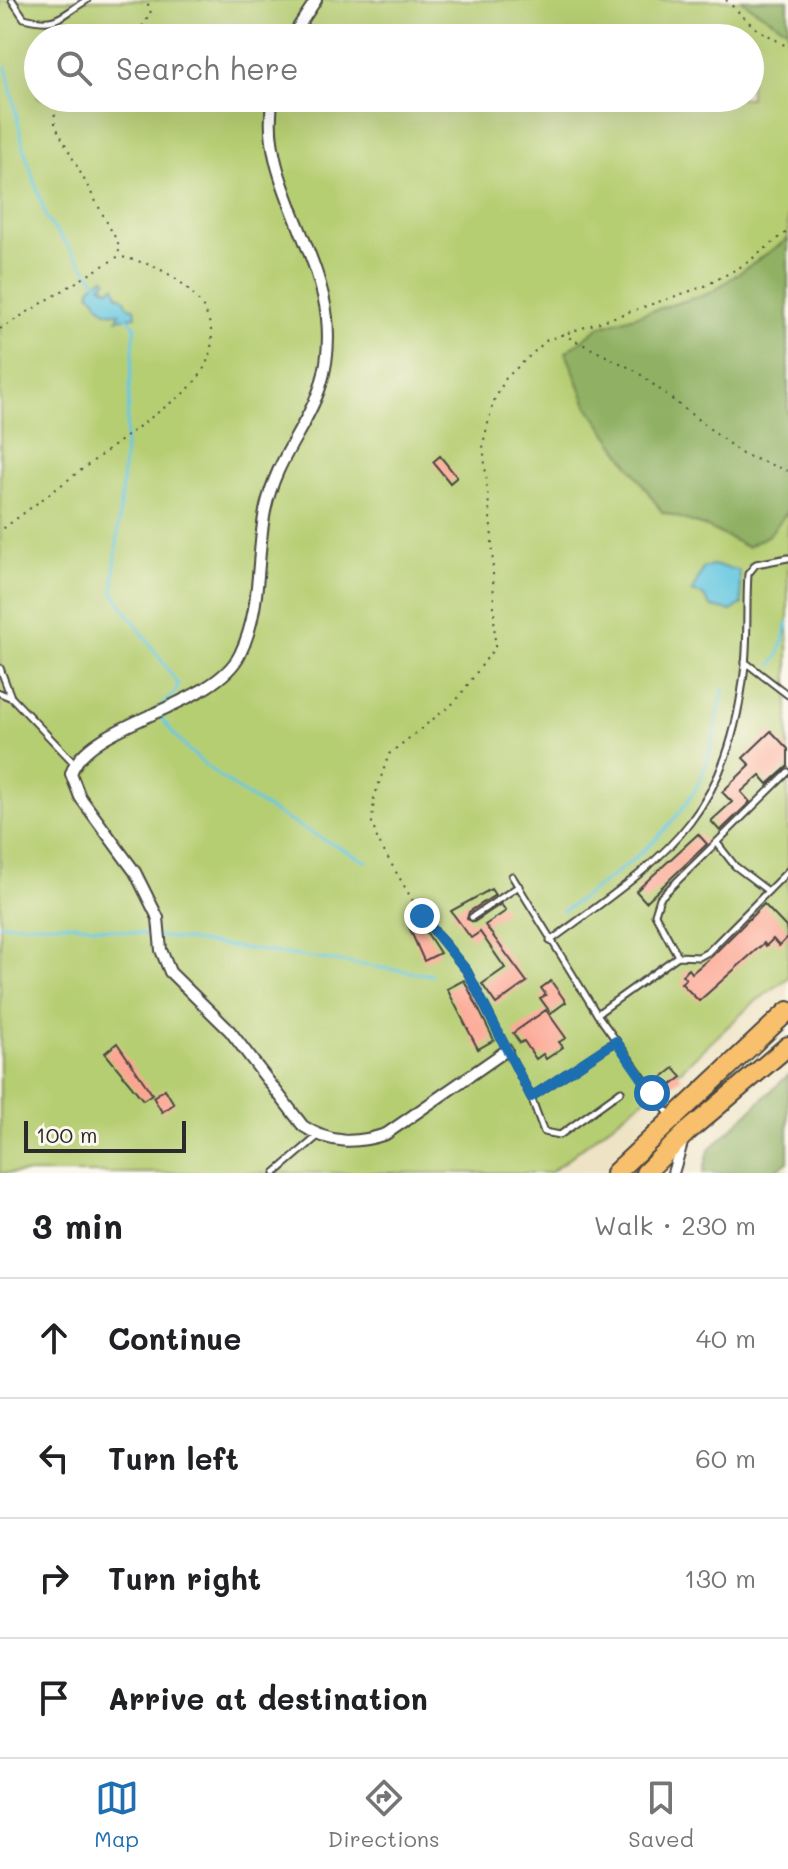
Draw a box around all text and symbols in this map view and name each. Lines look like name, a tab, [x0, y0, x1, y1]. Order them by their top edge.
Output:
search box	[24, 24, 764, 112]
icon: search	[52, 46, 96, 90]
text: Search here	[116, 48, 299, 88]
route end	[404, 898, 440, 934]
route start	[634, 1075, 670, 1111]
scale bar	[24, 1117, 186, 1153]
text: 100 m	[36, 1120, 98, 1149]
text: 3 min	[32, 1203, 123, 1248]
text: Walk · 230 m	[594, 1208, 756, 1242]
icon: ahead	[32, 1316, 76, 1360]
text: Continue	[108, 1318, 241, 1358]
text: 40 m	[696, 1321, 756, 1355]
icon: left	[32, 1436, 76, 1480]
text: Turn left	[108, 1438, 239, 1478]
text: 60 m	[695, 1441, 756, 1475]
icon: right	[32, 1556, 76, 1600]
text: Turn right	[108, 1558, 261, 1598]
text: 130 m	[684, 1561, 756, 1595]
icon: arrive	[32, 1676, 76, 1720]
text: Arrive at destination	[108, 1678, 428, 1718]
tab: Map	[94, 1776, 139, 1853]
tab: Directions	[328, 1776, 440, 1853]
tab: Saved	[628, 1776, 694, 1853]

